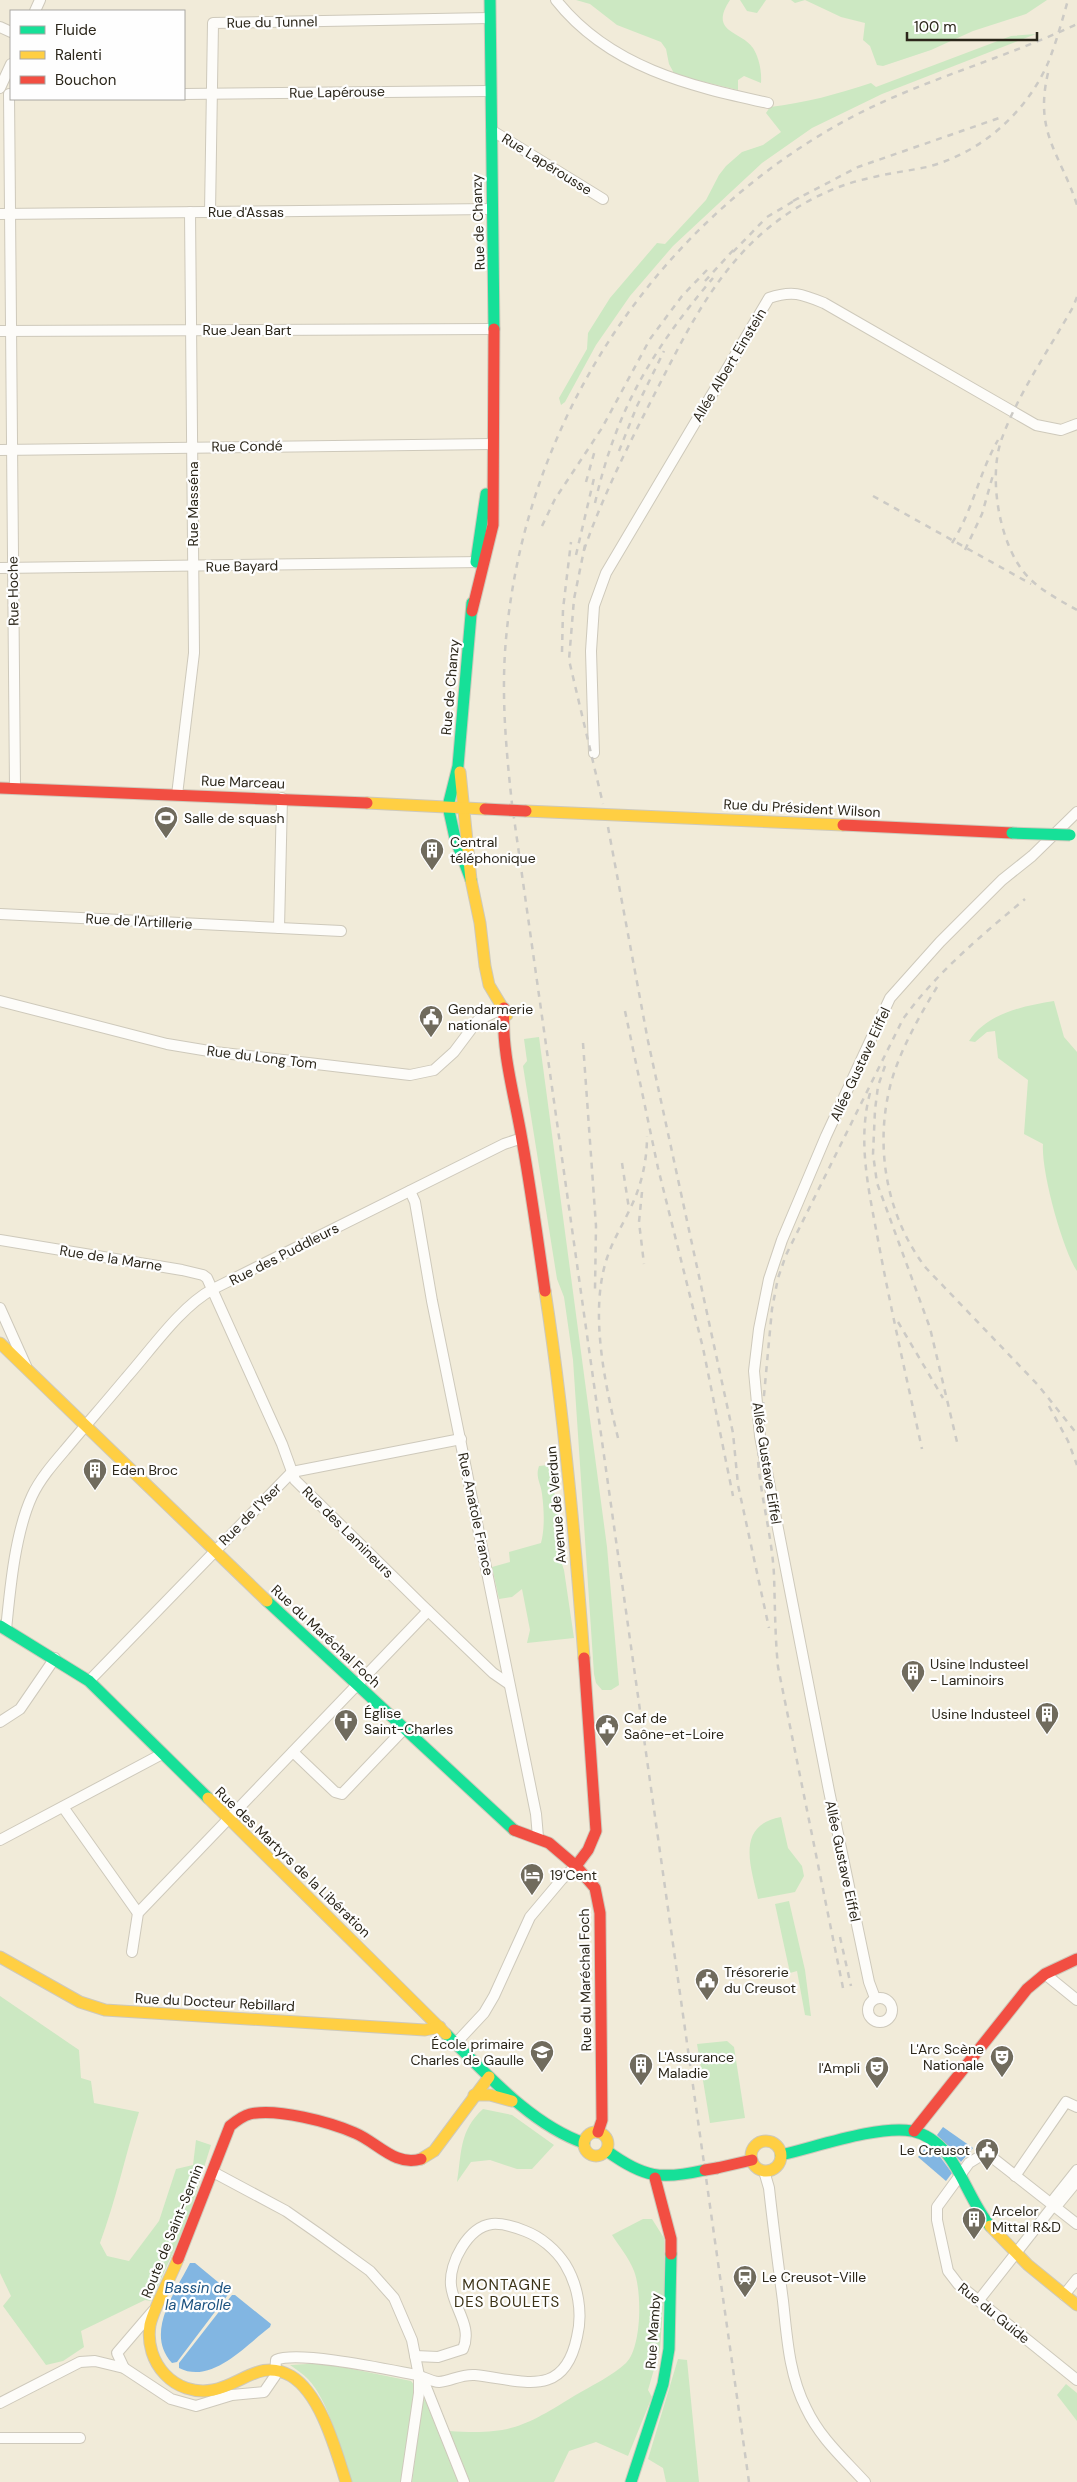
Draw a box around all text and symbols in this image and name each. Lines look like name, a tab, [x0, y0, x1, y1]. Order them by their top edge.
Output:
legend	[10, 10, 185, 100]
scale bar	[907, 10, 1037, 42]
street label: Rue du Tunnel	[226, 12, 318, 32]
text: 100 m	[914, 17, 957, 37]
text: Fluide	[55, 20, 97, 40]
text: Ralenti	[55, 45, 102, 65]
text: Bouchon	[55, 70, 116, 90]
street label: Rue Lapérouse	[289, 82, 385, 102]
street label: Rue Lapérousse	[499, 129, 595, 199]
street label: Rue de Chanzy	[467, 173, 489, 270]
street label: Rue d'Assas	[208, 203, 284, 221]
street label: Allée Albert Einstein	[688, 305, 770, 425]
street label: Rue Jean Bart	[202, 321, 292, 339]
street label: Rue Condé	[211, 436, 283, 456]
street label: Rue Masséna	[184, 461, 202, 547]
street label: Rue Hoche	[3, 556, 23, 626]
street label: Rue Bayard	[206, 556, 278, 576]
street label: Rue de Chanzy	[437, 638, 463, 736]
street label: Rue Marceau	[201, 772, 285, 792]
street label: Rue du Président Wilson	[723, 795, 881, 821]
sports icon: Salle de squash	[153, 805, 179, 839]
place label: Salle de squash	[184, 809, 285, 827]
place label: Central téléphonique	[450, 833, 536, 867]
building icon: Central téléphonique	[419, 837, 445, 871]
street label: Rue de l'Artillerie	[85, 909, 193, 933]
place label: Gendarmerie nationale	[448, 1000, 533, 1034]
public building icon: Gendarmerie nationale	[418, 1004, 444, 1038]
street label: Allée Gustave Eiffel	[826, 1004, 894, 1124]
street label: Rue du Long Tom	[206, 1041, 318, 1073]
street label: Rue des Puddleurs	[226, 1219, 342, 1289]
street label: Rue de la Marne	[58, 1241, 164, 1275]
street label: Allée Gustave Eiffel	[748, 1401, 786, 1525]
street label: Avenue de Verdun	[542, 1445, 570, 1565]
street label: Rue Anatole France	[454, 1451, 498, 1577]
building icon: Eden Broc	[82, 1457, 108, 1491]
place label: Eden Broc	[112, 1461, 178, 1479]
street label: Rue de l'Yser	[215, 1479, 285, 1549]
street label: Rue des Lamineurs	[298, 1482, 398, 1582]
street label: Rue du Maréchal Foch	[268, 1581, 384, 1691]
place label: Usine Industeel - Laminoirs	[930, 1655, 1028, 1689]
building icon: Usine Industeel - Laminoirs	[900, 1659, 926, 1693]
building icon: Usine Industeel	[1034, 1701, 1060, 1735]
place label: Église Saint-Charles	[364, 1704, 453, 1738]
place label: Usine Industeel	[932, 1705, 1030, 1723]
church icon: Église Saint-Charles	[333, 1708, 359, 1742]
place label: Caf de Saône-et-Loire	[624, 1709, 724, 1743]
public building icon: Caf de Saône-et-Loire	[594, 1713, 620, 1747]
street label: Rue des Martyrs de la Libération	[211, 1783, 375, 1941]
street label: Allée Gustave Eiffel	[821, 1799, 865, 1923]
hotel icon: 19'Cent	[519, 1862, 545, 1896]
place label: 19'Cent	[550, 1866, 597, 1884]
street label: Rue du Maréchal Foch	[575, 1908, 595, 2052]
place label: Trésorerie du Creusot	[724, 1963, 796, 1997]
public building icon: Trésorerie du Creusot	[694, 1967, 720, 2001]
street label: Rue du Docteur Rebillard	[135, 1989, 295, 2015]
place label: École primaire Charles de Gaulle	[410, 2035, 524, 2069]
school or university icon: École primaire Charles de Gaulle	[529, 2039, 555, 2073]
place label: L'Arc Scène Nationale	[910, 2040, 984, 2074]
theatre icon: L'Arc Scène Nationale	[989, 2044, 1015, 2078]
place label: L'Assurance Maladie	[658, 2048, 734, 2082]
building icon: L'Assurance Maladie	[628, 2052, 654, 2086]
theatre icon: l'Ampli	[864, 2055, 890, 2089]
place label: l'Ampli	[818, 2059, 860, 2077]
public building icon: Le Creusot	[974, 2137, 1000, 2171]
place label: Le Creusot	[900, 2141, 970, 2159]
street label: Route de Saint-Sernin	[137, 2162, 207, 2300]
place label: Arcelor Mittal R&D	[992, 2202, 1061, 2236]
building icon: Arcelor Mittal R&D	[961, 2206, 987, 2240]
station icon: Le Creusot-Ville	[732, 2264, 758, 2298]
place label: Le Creusot-Ville	[762, 2268, 866, 2286]
district label: MONTAGNE DES BOULETS	[454, 2275, 560, 2312]
water label: Bassin de la Marolle	[165, 2278, 232, 2315]
street label: Rue du Guide	[954, 2279, 1034, 2347]
street label: Rue Mamby	[641, 2292, 665, 2369]

